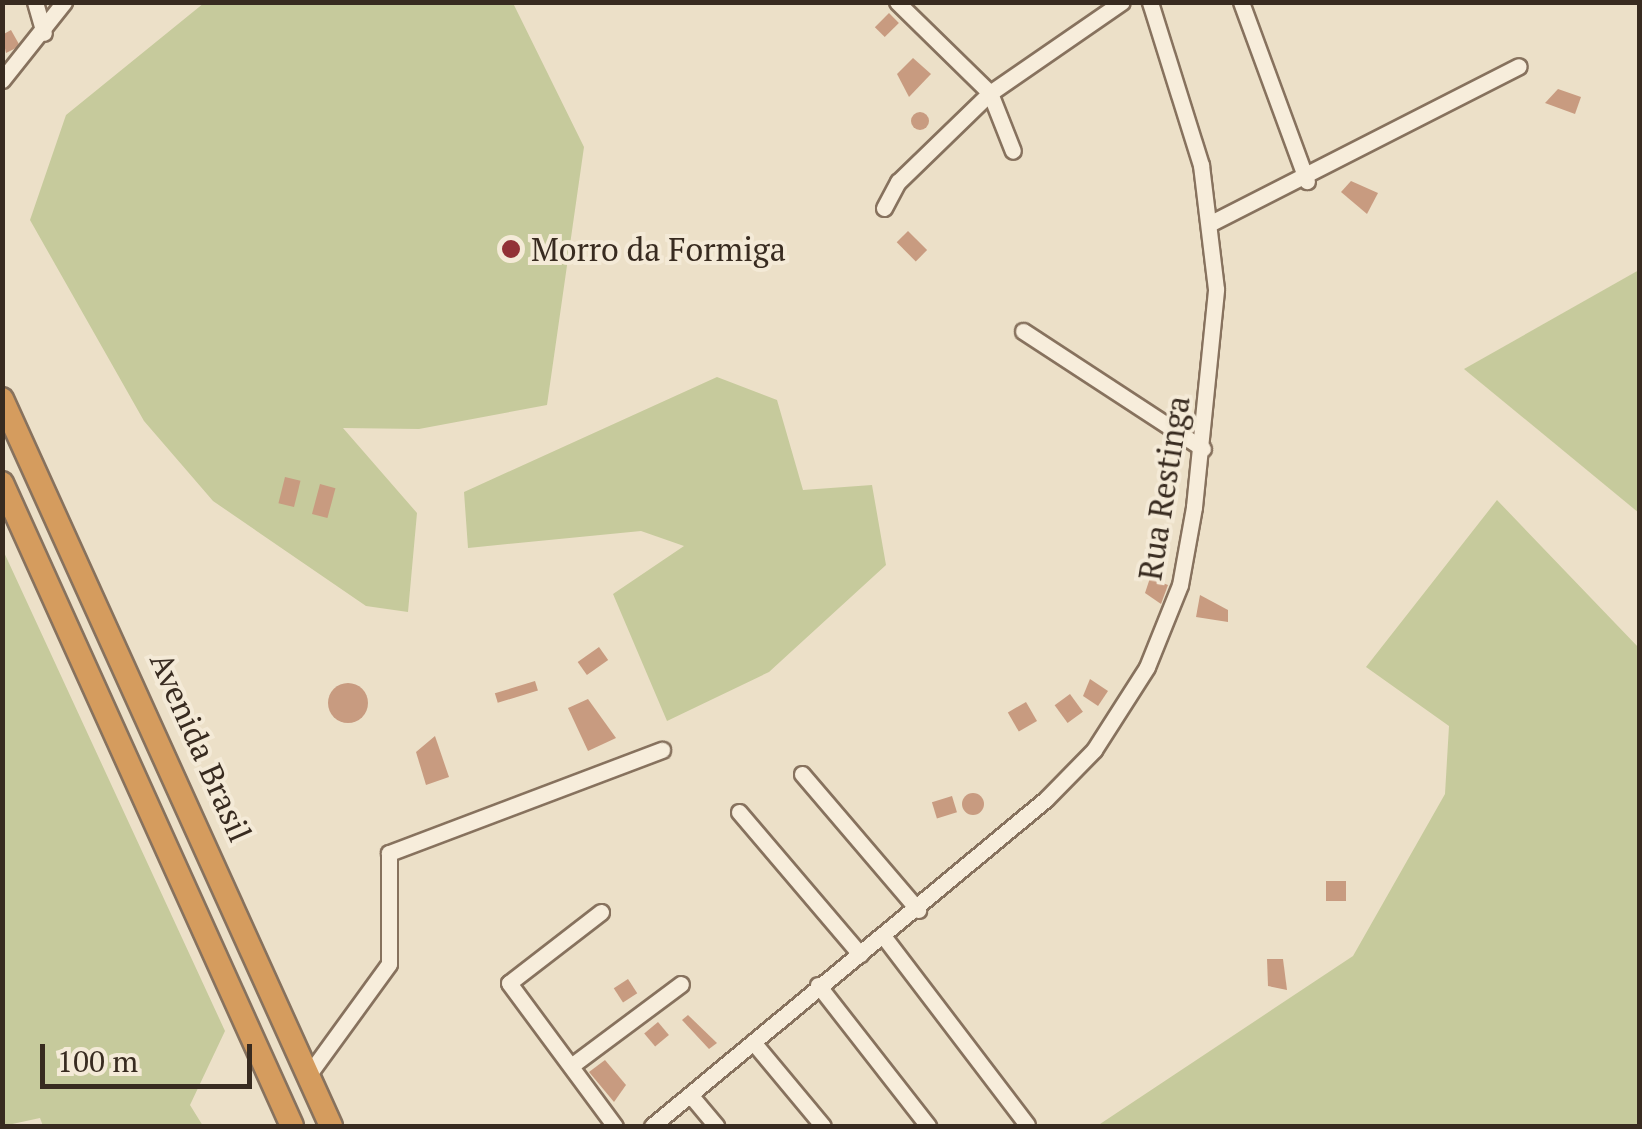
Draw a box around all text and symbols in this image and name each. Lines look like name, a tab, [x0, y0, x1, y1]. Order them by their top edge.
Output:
place label: Morro da Formiga	[531, 230, 786, 268]
marker: Morro da Formiga	[500, 238, 522, 260]
street label: Rua Restinga	[1130, 393, 1198, 583]
street label: Avenida Brasil	[142, 647, 260, 847]
scale bar	[45, 1024, 258, 1086]
text: 100 m	[57, 1041, 138, 1081]

